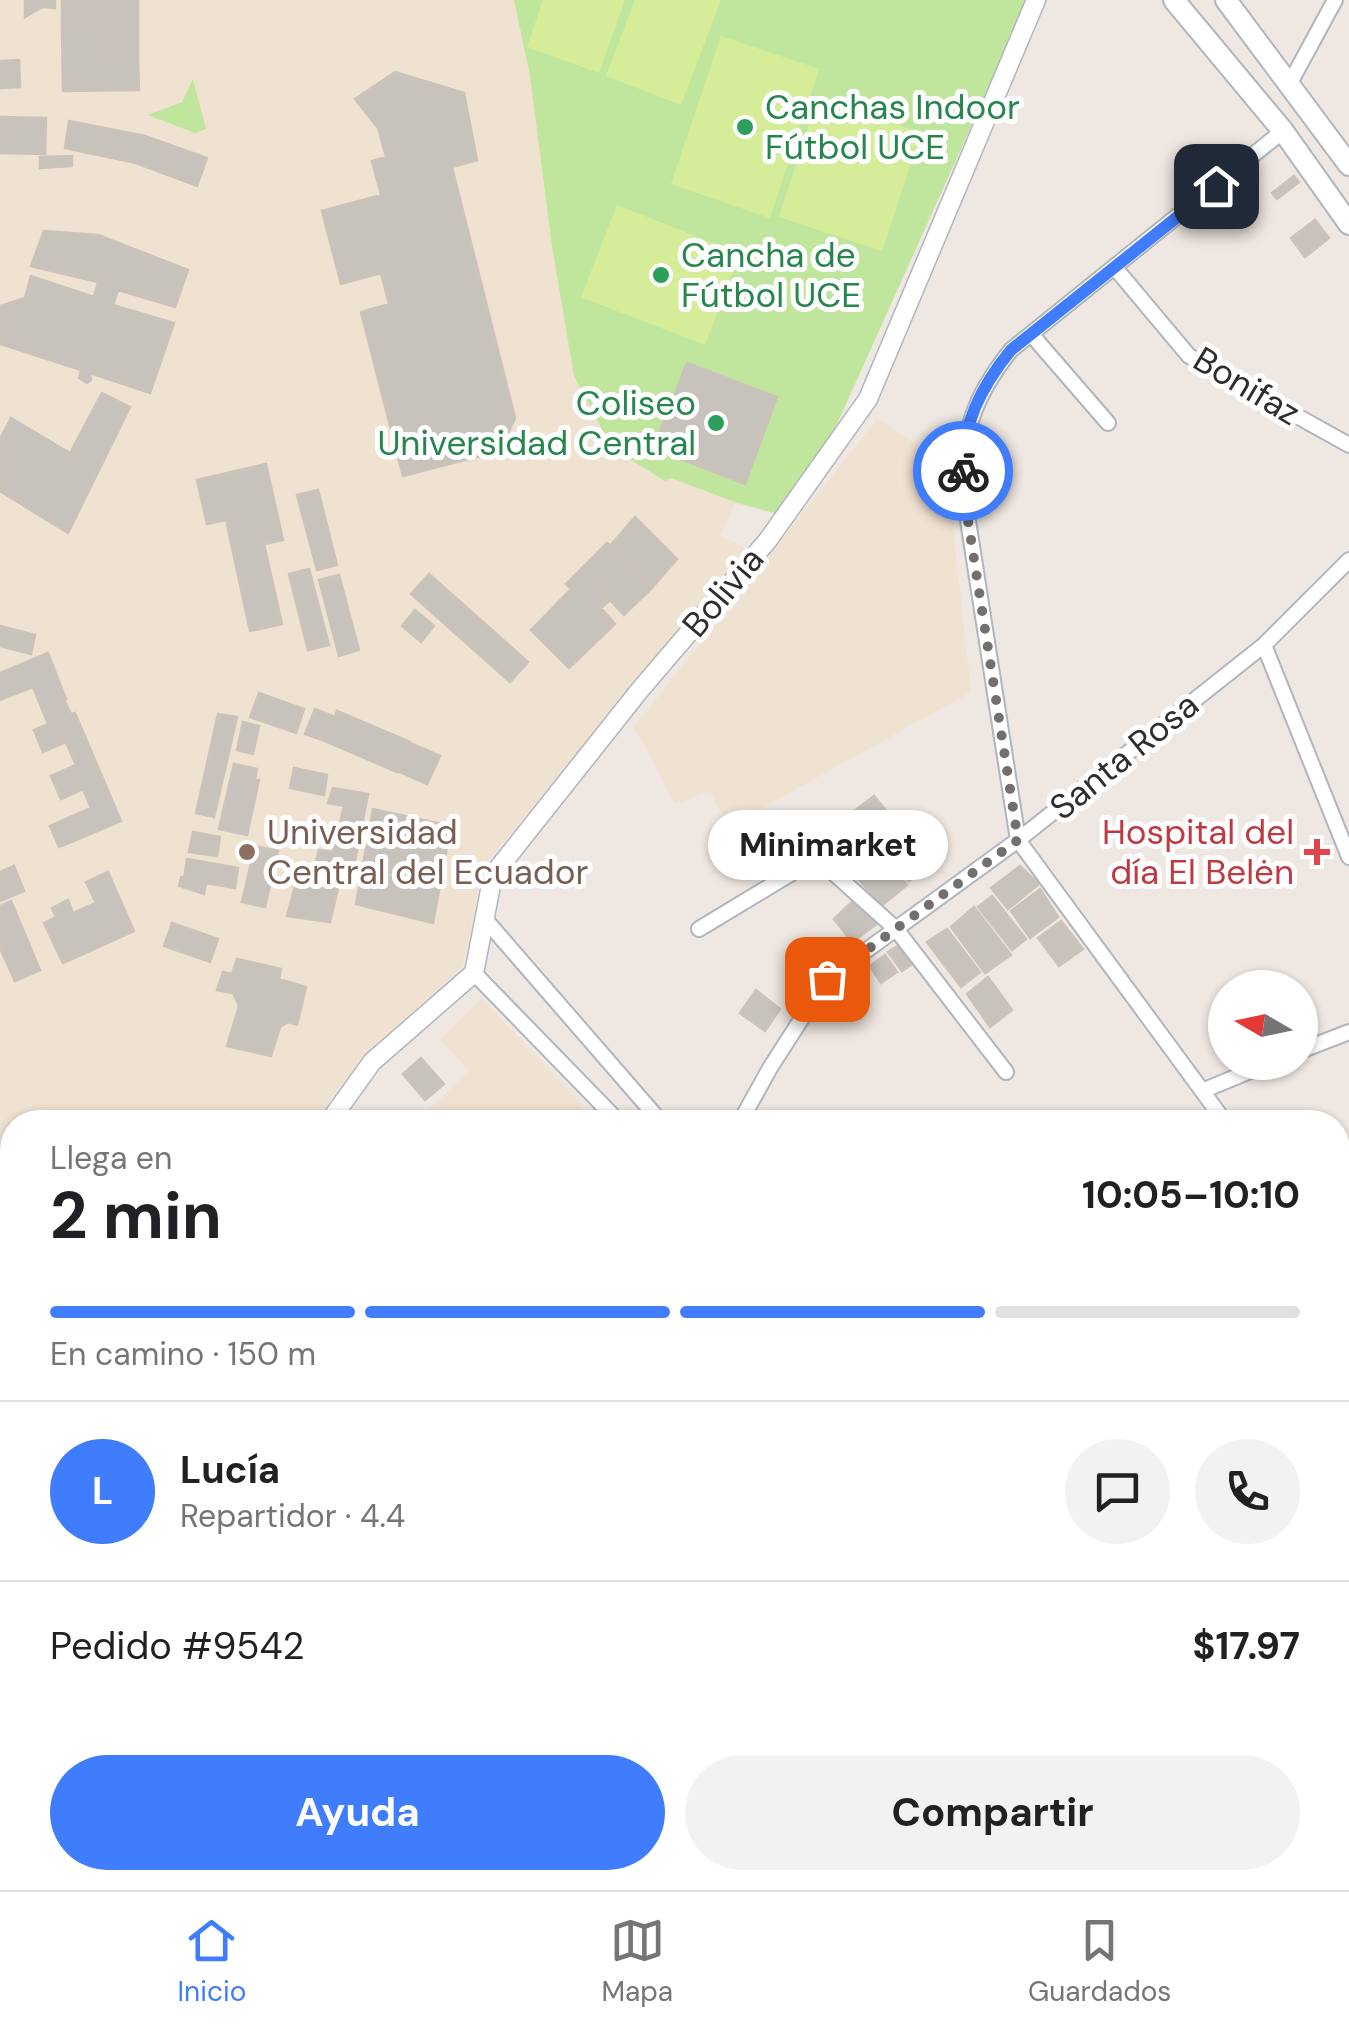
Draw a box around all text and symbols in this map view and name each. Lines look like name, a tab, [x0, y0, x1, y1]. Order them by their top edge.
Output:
place label: Canchas Indoor Fútbol UCE	[765, 84, 1020, 170]
marker: Canchas Indoor Fútbol UCE	[734, 116, 756, 138]
pin	[1174, 144, 1259, 229]
icon: home	[1189, 159, 1244, 214]
place label: Cancha de Fútbol UCE	[681, 232, 861, 318]
marker: Cancha de Fútbol UCE	[650, 264, 672, 286]
street label: Bonifaz	[1185, 336, 1309, 436]
place label: Coliseo Universidad Central	[377, 380, 696, 466]
marker: Coliseo Universidad Central	[705, 412, 727, 434]
courier	[913, 421, 1013, 521]
icon: bike	[936, 444, 991, 499]
street label: Bolivia	[672, 537, 774, 647]
street label: Santa Rosa	[1040, 682, 1208, 830]
place label: Universidad Central del Ecuador	[267, 809, 588, 895]
callout: Minimarket	[707, 809, 947, 879]
place label: Hospital del día El Belėn	[1102, 809, 1294, 895]
text: Minimarket	[739, 824, 917, 866]
marker: Hospital del día El Belėn	[1304, 839, 1330, 865]
marker: Universidad Central del Ecuador	[236, 841, 258, 863]
pin	[785, 937, 870, 1022]
icon: bag	[800, 952, 855, 1007]
north arrow	[1208, 970, 1318, 1080]
map controls	[1208, 970, 1318, 1080]
text: Llega en	[50, 1137, 172, 1179]
text: 10:05–10:10	[1082, 1170, 1300, 1220]
text: 2 min	[50, 1174, 222, 1258]
text: En camino · 150 m	[50, 1333, 316, 1375]
button: chat	[1065, 1439, 1170, 1544]
button: phone	[1195, 1439, 1300, 1544]
text: Lucía	[180, 1445, 280, 1495]
text: L	[92, 1466, 113, 1516]
text: Repartidor · 4.4	[180, 1495, 405, 1537]
text: Pedido #9542	[50, 1621, 305, 1671]
text: $17.97	[1193, 1621, 1300, 1671]
button: Ayuda	[50, 1755, 665, 1870]
button: Compartir	[685, 1755, 1300, 1870]
tab: Inicio	[178, 1913, 246, 2010]
tab: Mapa	[601, 1913, 673, 2010]
tab: Guardados	[1028, 1913, 1171, 2010]

